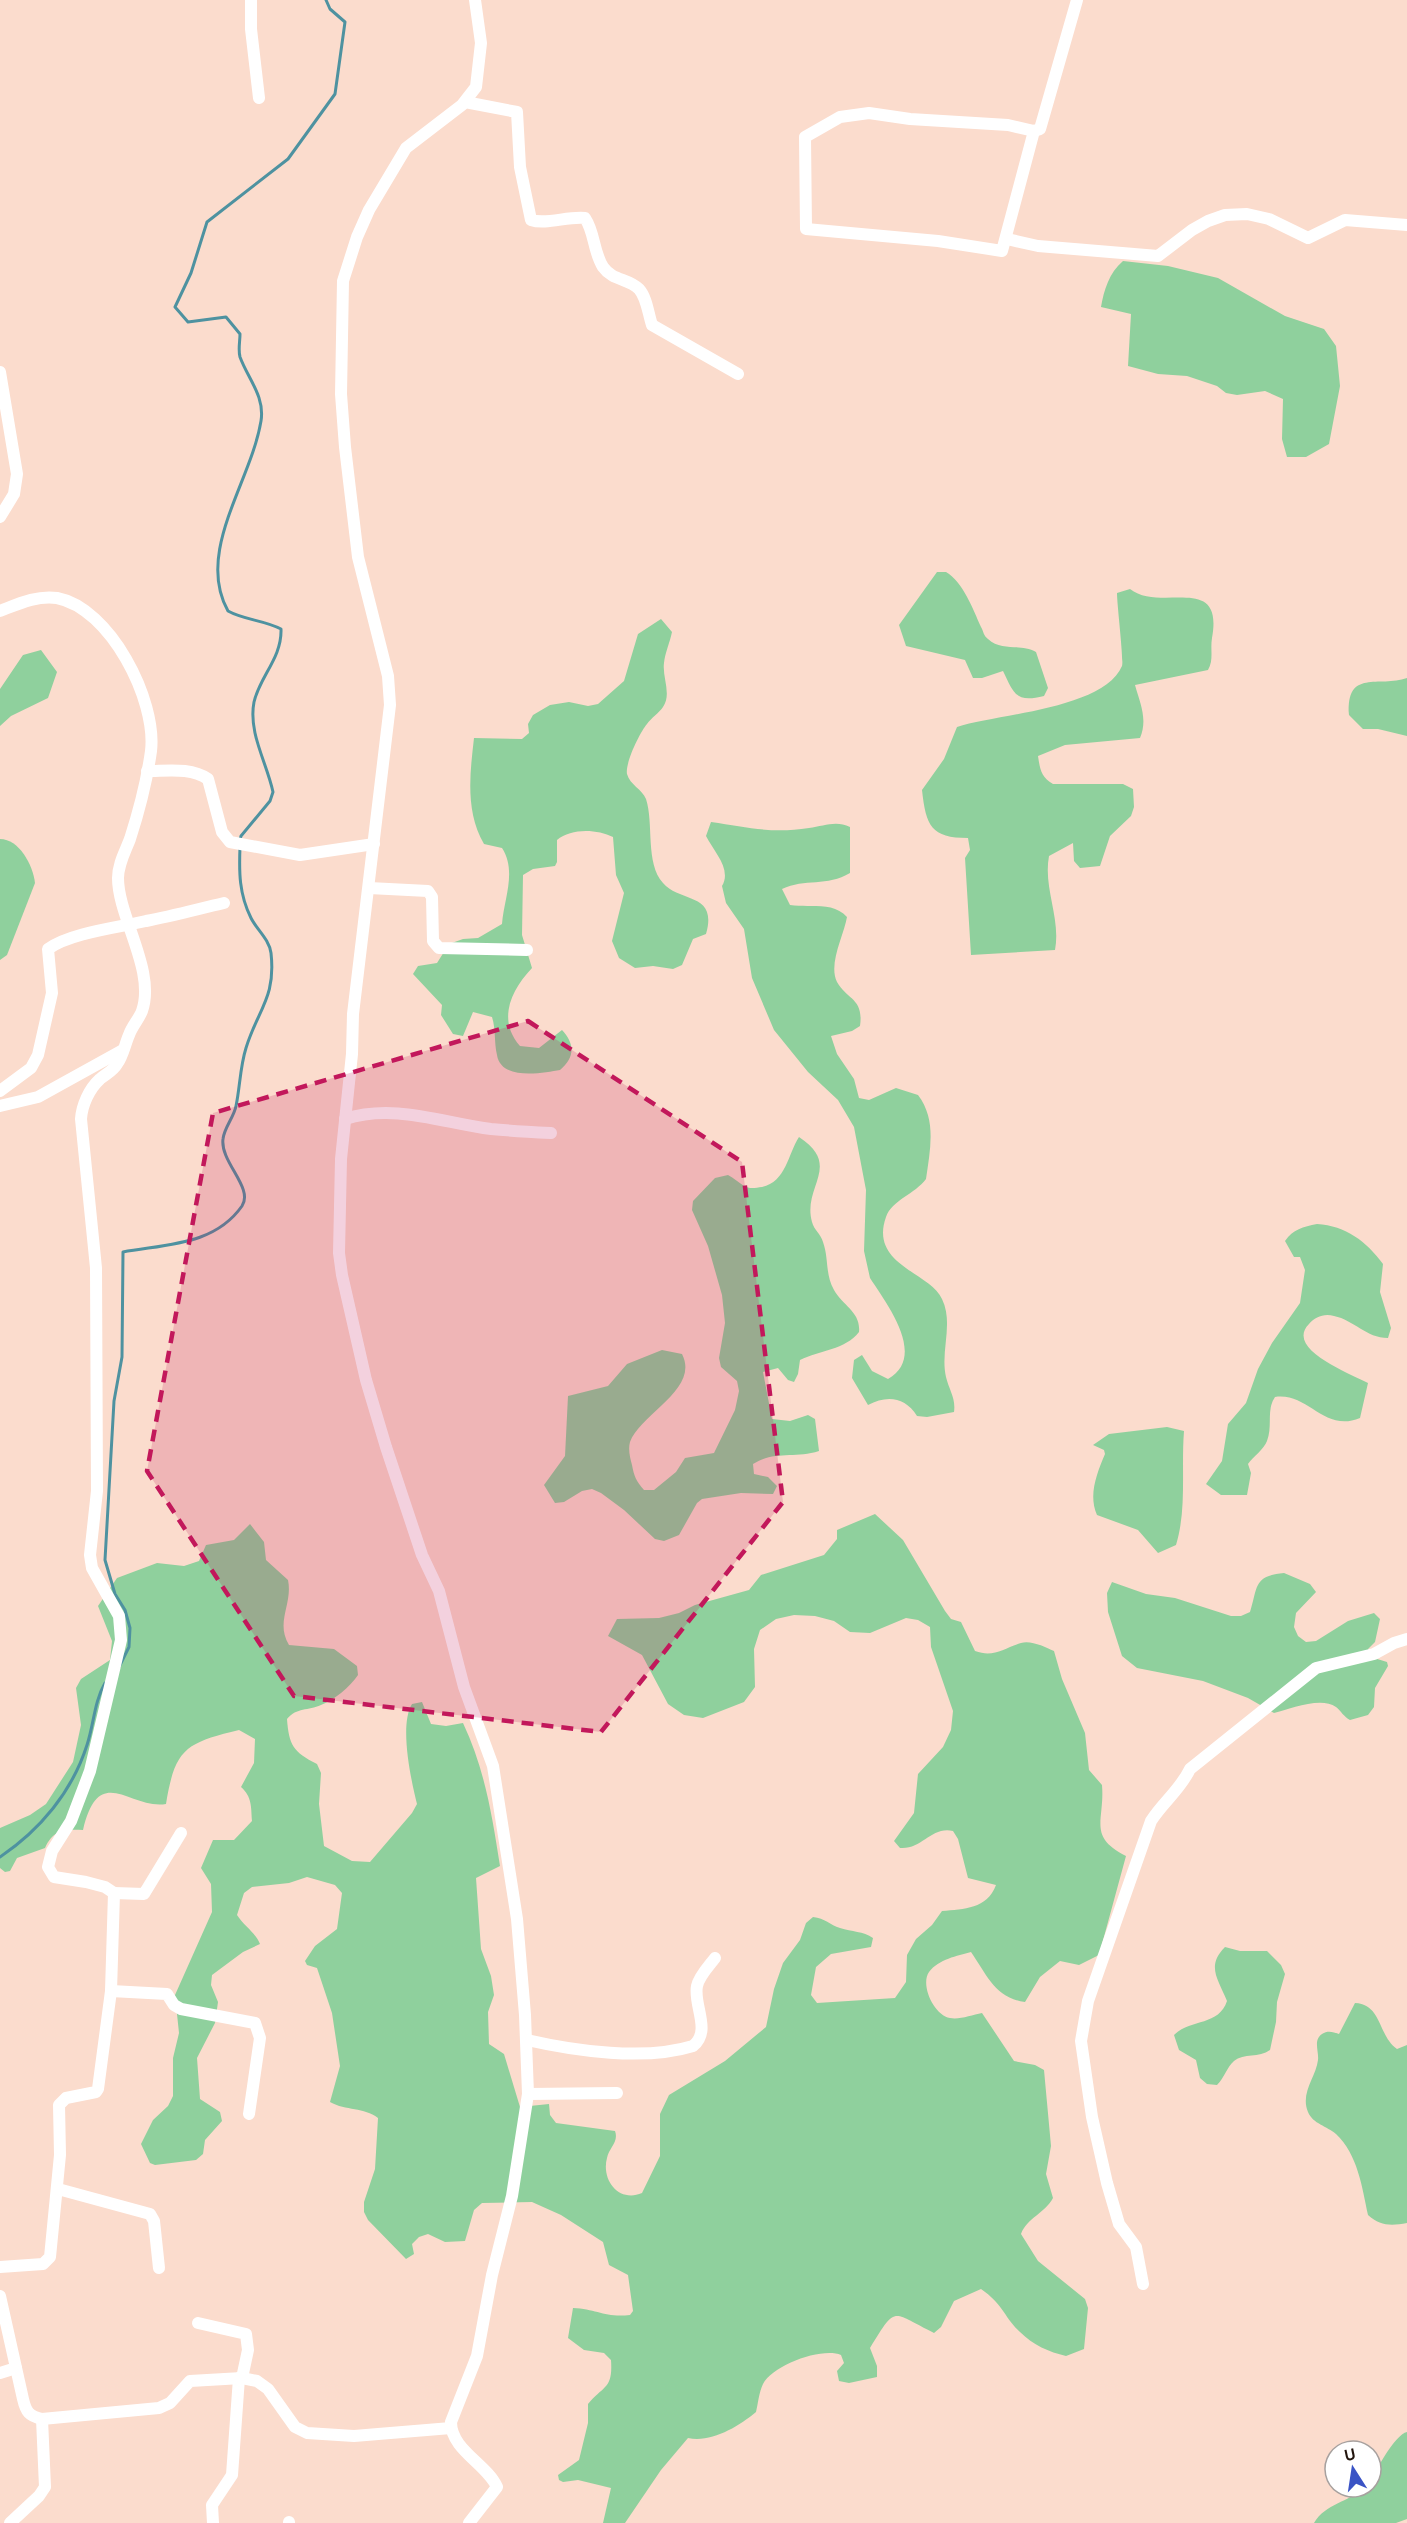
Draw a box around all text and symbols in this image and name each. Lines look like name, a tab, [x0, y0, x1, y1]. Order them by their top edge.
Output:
north arrow	[1323, 2439, 1383, 2499]
text: U	[1342, 2443, 1358, 2466]

